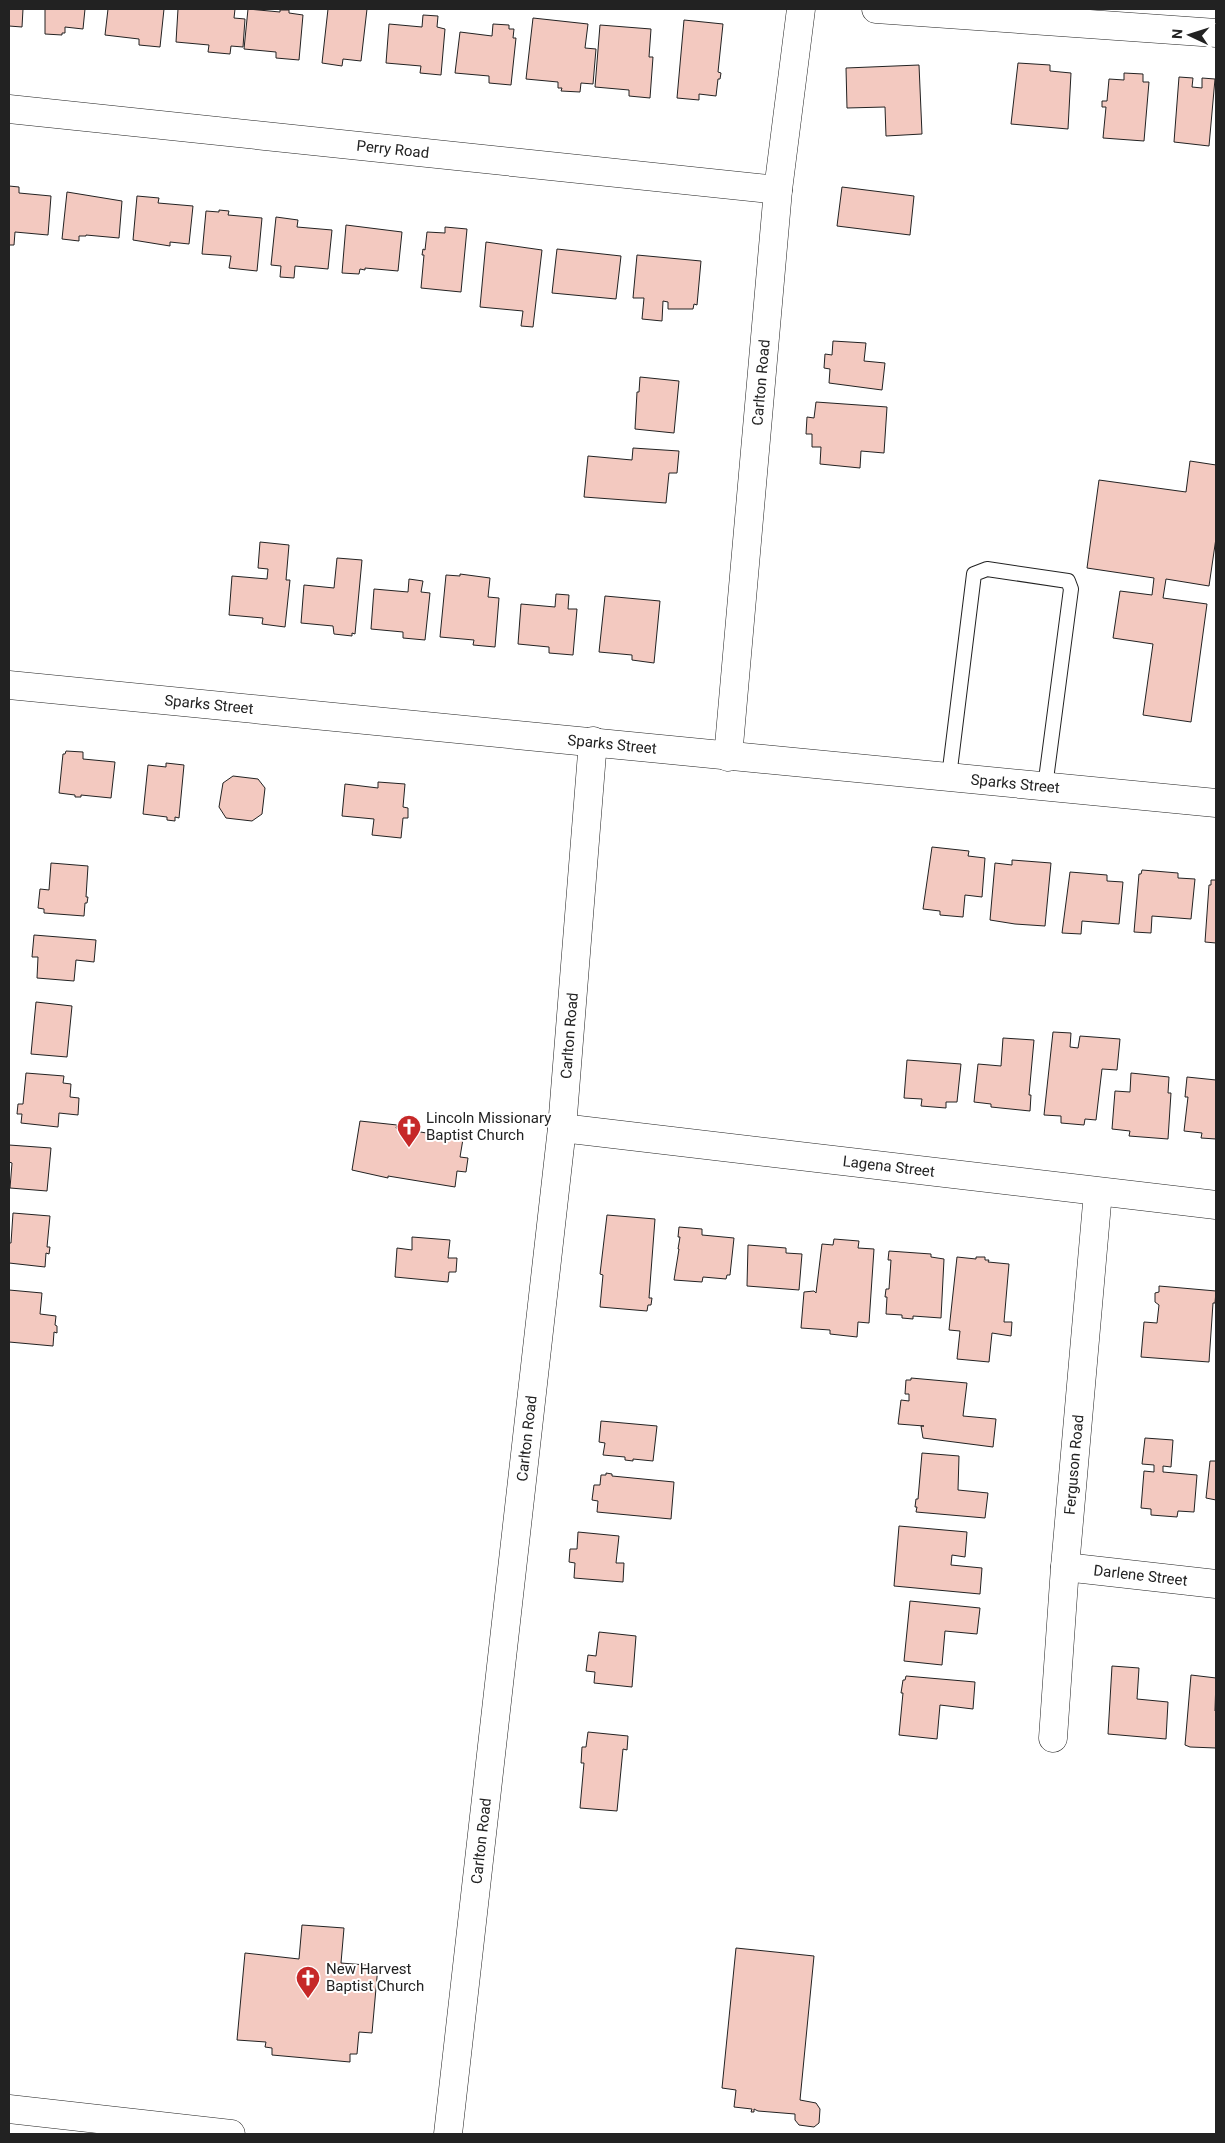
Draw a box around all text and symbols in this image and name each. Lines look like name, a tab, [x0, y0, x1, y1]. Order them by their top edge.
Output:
north arrow	[1165, 10, 1215, 60]
text: N	[1169, 29, 1185, 40]
street label: Perry Road	[356, 137, 430, 162]
street label: Carlton Road	[748, 339, 774, 426]
street label: Sparks Street	[164, 691, 254, 718]
street label: Sparks Street	[567, 731, 658, 758]
street label: Sparks Street	[970, 771, 1061, 797]
street label: Carlton Road	[557, 992, 582, 1080]
place label: Lincoln Missionary Baptist Church	[426, 1109, 551, 1144]
church icon: Lincoln Missionary Baptist Church	[396, 1114, 422, 1148]
street label: Lagena Street	[842, 1152, 936, 1181]
street label: Carlton Road	[513, 1394, 541, 1482]
street label: Ferguson Road	[1061, 1414, 1087, 1516]
street label: Darlene Street	[1093, 1561, 1188, 1590]
street label: Carlton Road	[467, 1797, 495, 1885]
place label: New Harvest Baptist Church	[326, 1960, 424, 1995]
church icon: New Harvest Baptist Church	[295, 1965, 321, 1999]

